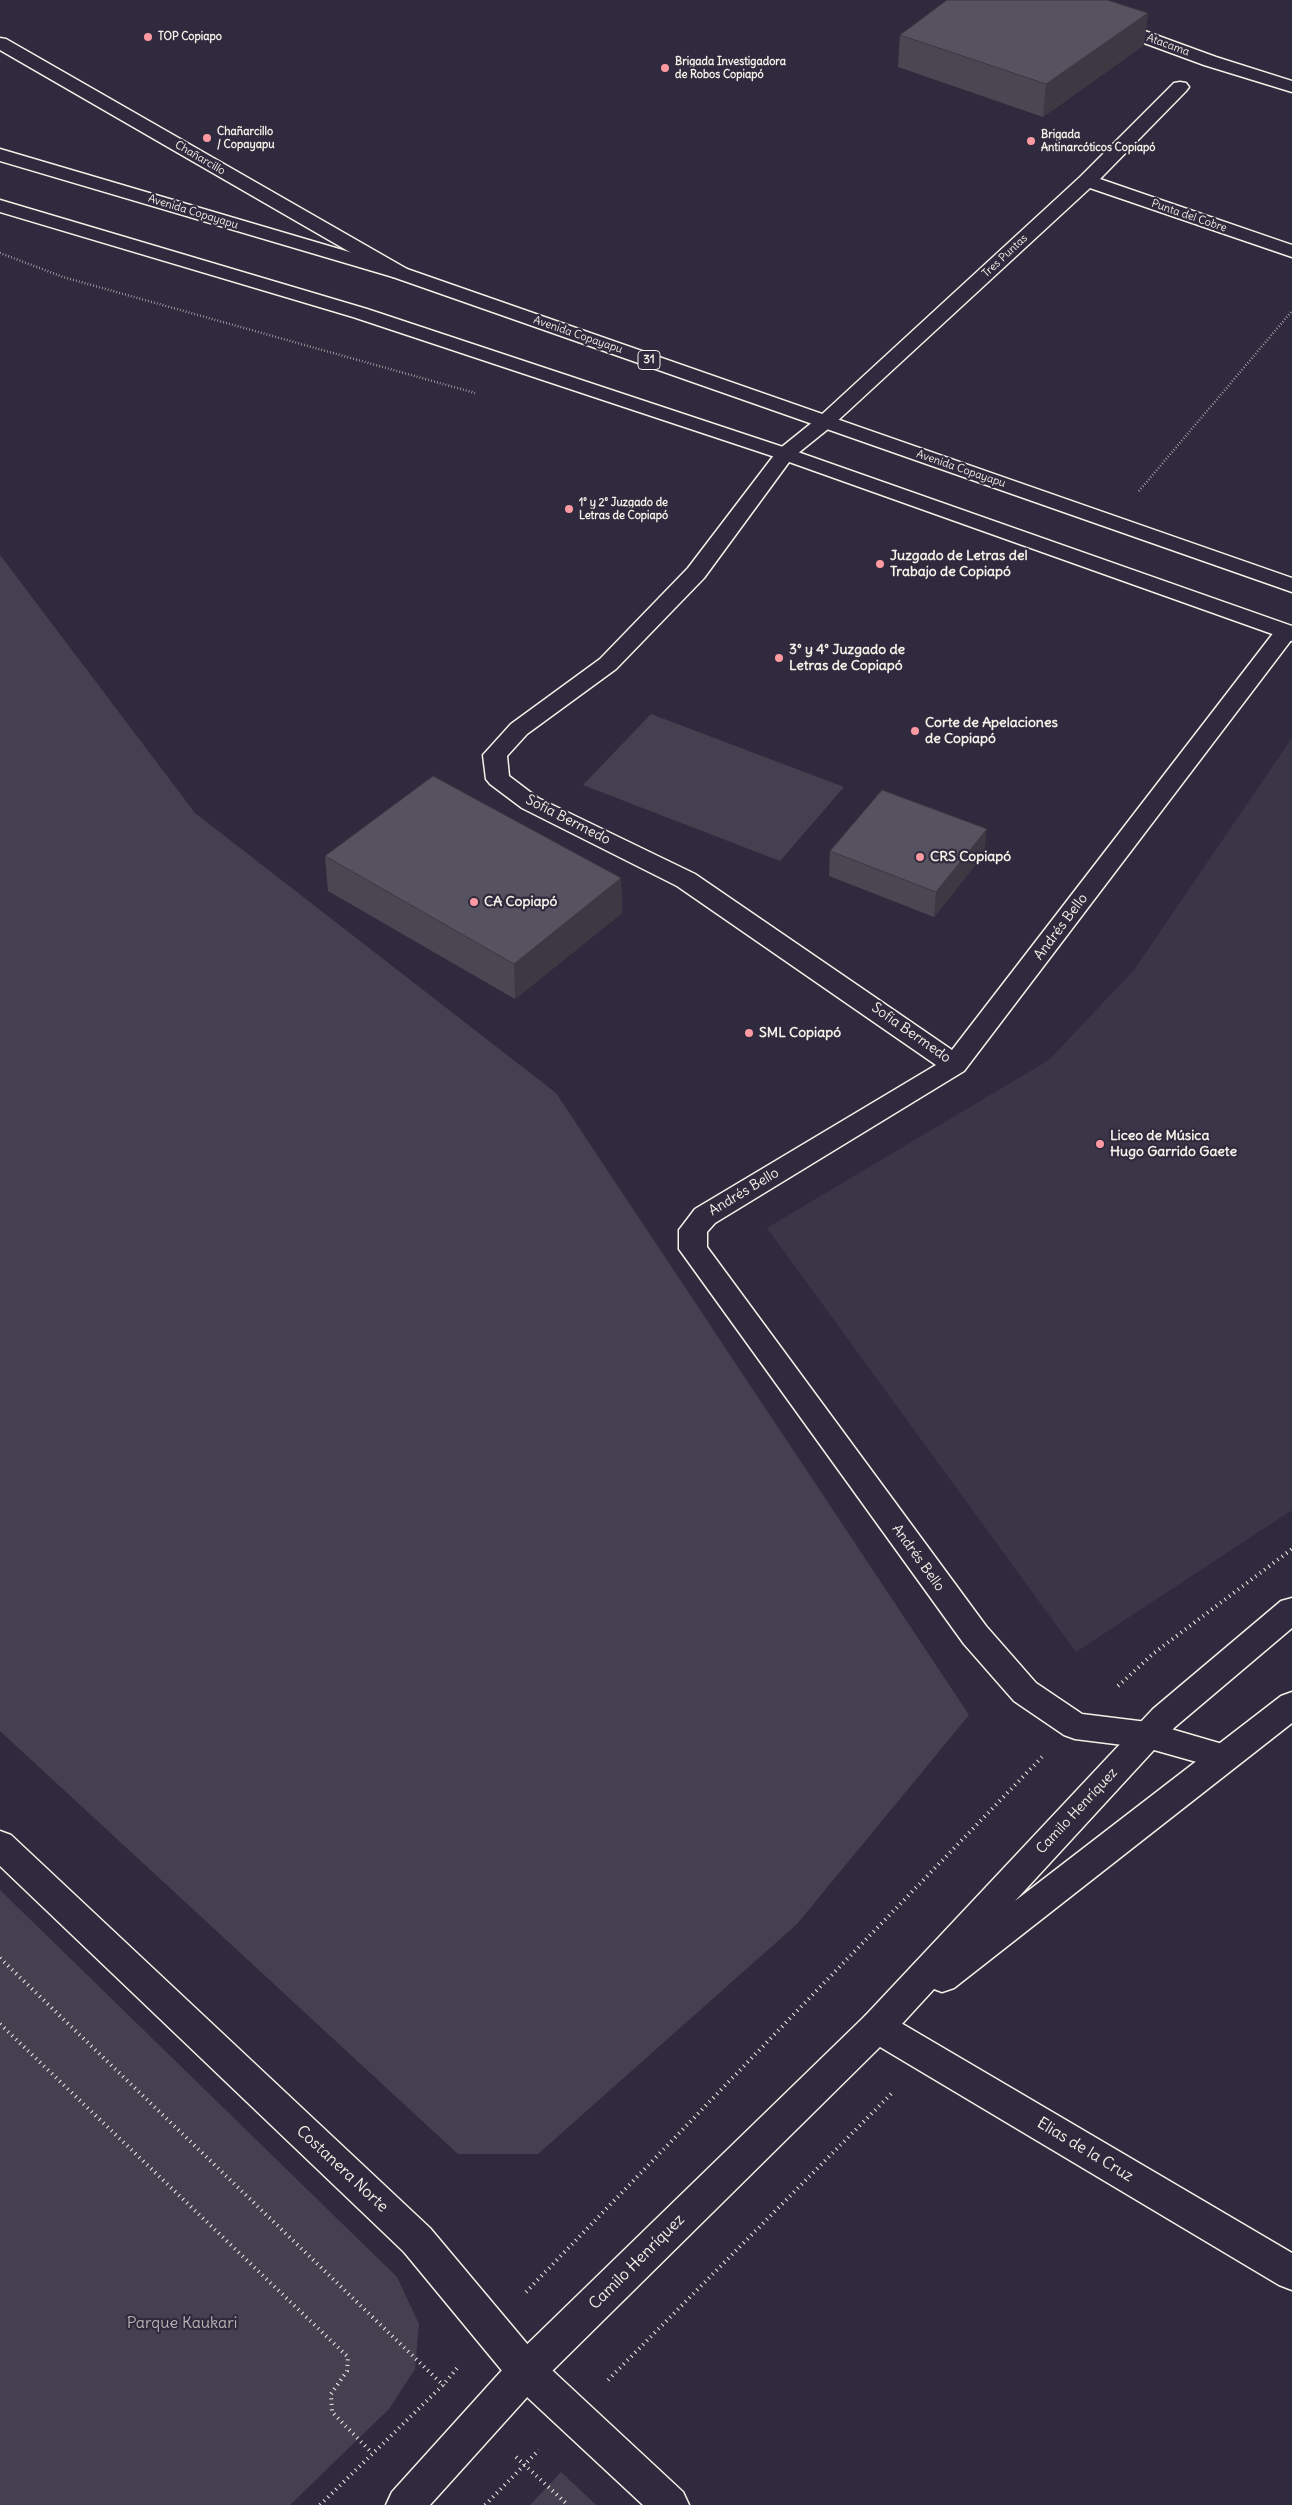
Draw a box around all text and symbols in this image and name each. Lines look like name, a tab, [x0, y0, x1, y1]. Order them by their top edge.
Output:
place label: TOP Copiapo	[158, 30, 222, 44]
marker: TOP Copiapo	[142, 31, 154, 43]
street label: Atacama	[1145, 31, 1191, 59]
place label: Brigada Investigadora de Robos Copiapó	[675, 55, 786, 81]
marker: Brigada Investigadora de Robos Copiapó	[659, 62, 671, 74]
place label: Chañarcillo / Copayapu	[217, 125, 275, 151]
place label: Brigada Antinarcóticos Copiapó	[1041, 128, 1155, 154]
marker: Chañarcillo / Copayapu	[201, 132, 213, 144]
marker: Brigada Antinarcóticos Copiapó	[1025, 135, 1037, 147]
street label: Chañarcillo	[172, 138, 228, 178]
street label: Avenida Copayapu	[146, 192, 240, 232]
street label: Punta del Cobre	[1150, 197, 1228, 235]
street label: Tres Puntas	[980, 232, 1030, 280]
street label: Avenida Copayapu	[532, 314, 624, 356]
road number: 31	[638, 350, 660, 370]
street label: Avenida Copayapu	[915, 448, 1007, 490]
place label: 1° y 2° Juzgado de Letras de Copiapó	[579, 496, 668, 522]
marker: 1° y 2° Juzgado de Letras de Copiapó	[563, 503, 575, 515]
place label: Juzgado de Letras del Trabajo de Copiapó	[890, 548, 1028, 580]
marker: Juzgado de Letras del Trabajo de Copiapó	[874, 558, 886, 570]
place label: 3° y 4° Juzgado de Letras de Copiapó	[789, 642, 905, 674]
marker: 3° y 4° Juzgado de Letras de Copiapó	[773, 652, 785, 664]
place label: Corte de Apelaciones de Copiapó	[925, 715, 1058, 748]
marker: Corte de Apelaciones de Copiapó	[909, 725, 921, 737]
street label: Sofia Bermedo	[523, 791, 613, 849]
place label: CRS Copiapó	[930, 849, 1011, 865]
marker: CRS Copiapó	[914, 851, 926, 863]
street label: Andrés Bello	[1031, 891, 1091, 963]
place label: CA Copiapó	[484, 894, 557, 910]
marker: CA Copiapó	[468, 896, 480, 908]
street label: Sofia Bermedo	[868, 999, 954, 1067]
place label: SML Copiapó	[759, 1025, 841, 1041]
marker: SML Copiapó	[743, 1027, 755, 1039]
place label: Liceo de Música Hugo Garrido Gaete	[1110, 1128, 1237, 1160]
marker: Liceo de Música Hugo Garrido Gaete	[1094, 1138, 1106, 1150]
street label: Andrés Bello	[706, 1165, 782, 1219]
street label: Andrés Bello	[888, 1521, 948, 1595]
street label: Camilo Henríquez	[1033, 1765, 1121, 1857]
street label: Elias de la Cruz	[1033, 2114, 1137, 2186]
street label: Costanera Norte	[292, 2122, 392, 2216]
street label: Camilo Henríquez	[585, 2210, 689, 2314]
park label: Parque Kaukari	[127, 2313, 237, 2333]

